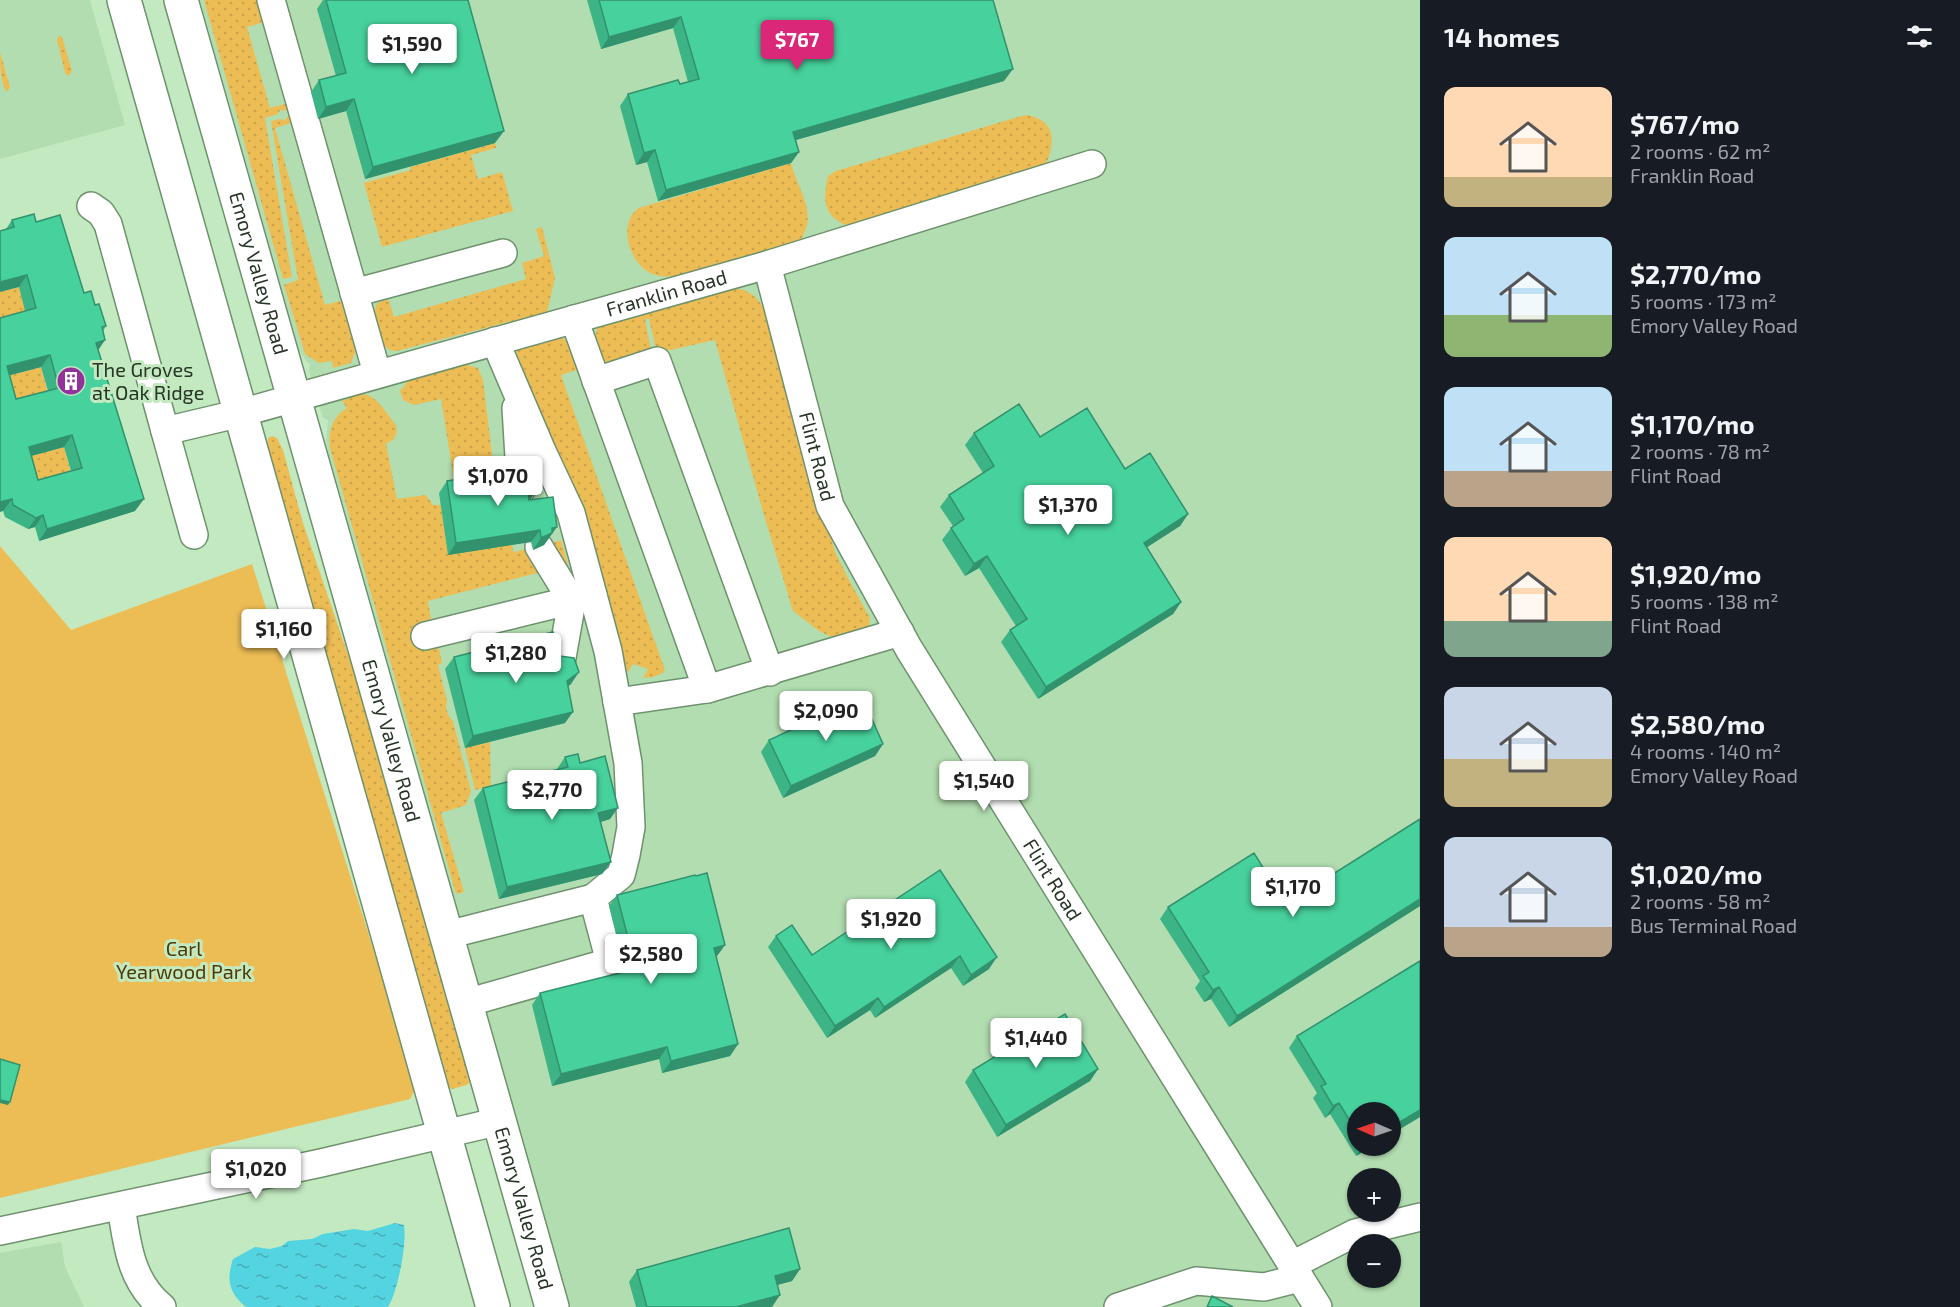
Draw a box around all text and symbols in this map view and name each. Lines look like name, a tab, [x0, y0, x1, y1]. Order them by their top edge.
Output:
pin: $767	[761, 20, 833, 71]
icon: filters	[1903, 20, 1936, 53]
text: 14 homes	[1444, 21, 1560, 52]
pin: $1,590	[363, 24, 461, 75]
text: $767	[775, 27, 819, 51]
text: $1,590	[382, 31, 442, 55]
text: $767/mo	[1630, 108, 1740, 139]
icon: home	[1492, 111, 1564, 183]
text: 2 rooms · 62 m²	[1630, 139, 1770, 163]
text: Franklin Road	[1630, 163, 1754, 187]
street label: Emory Valley Road	[225, 189, 294, 357]
text: $2,770/mo	[1630, 258, 1761, 289]
icon: home	[1492, 261, 1564, 333]
street label: Franklin Road	[603, 264, 729, 321]
text: 5 rooms · 173 m²	[1630, 289, 1777, 313]
text: Emory Valley Road	[1630, 313, 1798, 337]
place label: The Groves at Oak Ridge	[92, 357, 204, 404]
building icon: The Groves at Oak Ridge	[55, 365, 87, 397]
text: $1,170/mo	[1630, 408, 1755, 439]
street label: Flint Road	[795, 409, 841, 504]
icon: home	[1492, 411, 1564, 483]
text: 2 rooms · 78 m²	[1630, 439, 1770, 463]
pin: $1,070	[449, 456, 547, 507]
text: $1,070	[468, 463, 528, 487]
text: Flint Road	[1630, 463, 1721, 487]
pin: $1,370	[1019, 485, 1117, 536]
text: $1,370	[1038, 492, 1098, 516]
text: $1,920/mo	[1630, 558, 1761, 589]
icon: home	[1492, 561, 1564, 633]
text: 5 rooms · 138 m²	[1630, 589, 1778, 613]
pin: $1,160	[235, 609, 333, 660]
text: Flint Road	[1630, 613, 1721, 637]
text: $1,160	[255, 616, 313, 640]
pin: $1,280	[467, 633, 565, 684]
text: $1,280	[485, 640, 547, 664]
street label: Emory Valley Road	[358, 656, 427, 825]
pin: $2,090	[777, 691, 875, 742]
text: $2,090	[793, 698, 859, 722]
text: $2,580/mo	[1630, 708, 1765, 739]
icon: home	[1492, 711, 1564, 783]
text: 4 rooms · 140 m²	[1630, 739, 1781, 763]
pin: $1,540	[935, 761, 1033, 812]
text: Emory Valley Road	[1630, 763, 1798, 787]
text: $1,540	[953, 768, 1015, 792]
pin: $2,770	[503, 770, 601, 821]
text: $2,770	[521, 777, 583, 801]
street label: Flint Road	[1019, 834, 1088, 924]
text: $1,020/mo	[1630, 858, 1762, 889]
icon: home	[1492, 861, 1564, 933]
pin: $1,170	[1244, 867, 1342, 918]
text: $1,170	[1265, 874, 1321, 898]
text: 2 rooms · 58 m²	[1630, 889, 1771, 913]
pin: $1,920	[842, 899, 940, 950]
text: $1,920	[860, 906, 922, 930]
text: Bus Terminal Road	[1630, 913, 1797, 937]
pin: $2,580	[602, 934, 700, 985]
park label: Carl Yearwood Park	[116, 936, 252, 983]
text: $2,580	[619, 941, 683, 965]
pin: $1,440	[987, 1018, 1085, 1069]
text: $1,440	[1004, 1025, 1068, 1049]
north arrow	[1347, 1102, 1401, 1156]
map controls	[1347, 1102, 1401, 1288]
street label: Emory Valley Road	[490, 1124, 559, 1292]
pin: $1,020	[207, 1149, 305, 1200]
text: $1,020	[225, 1156, 287, 1180]
button: +	[1347, 1168, 1401, 1222]
button: −	[1347, 1234, 1401, 1288]

